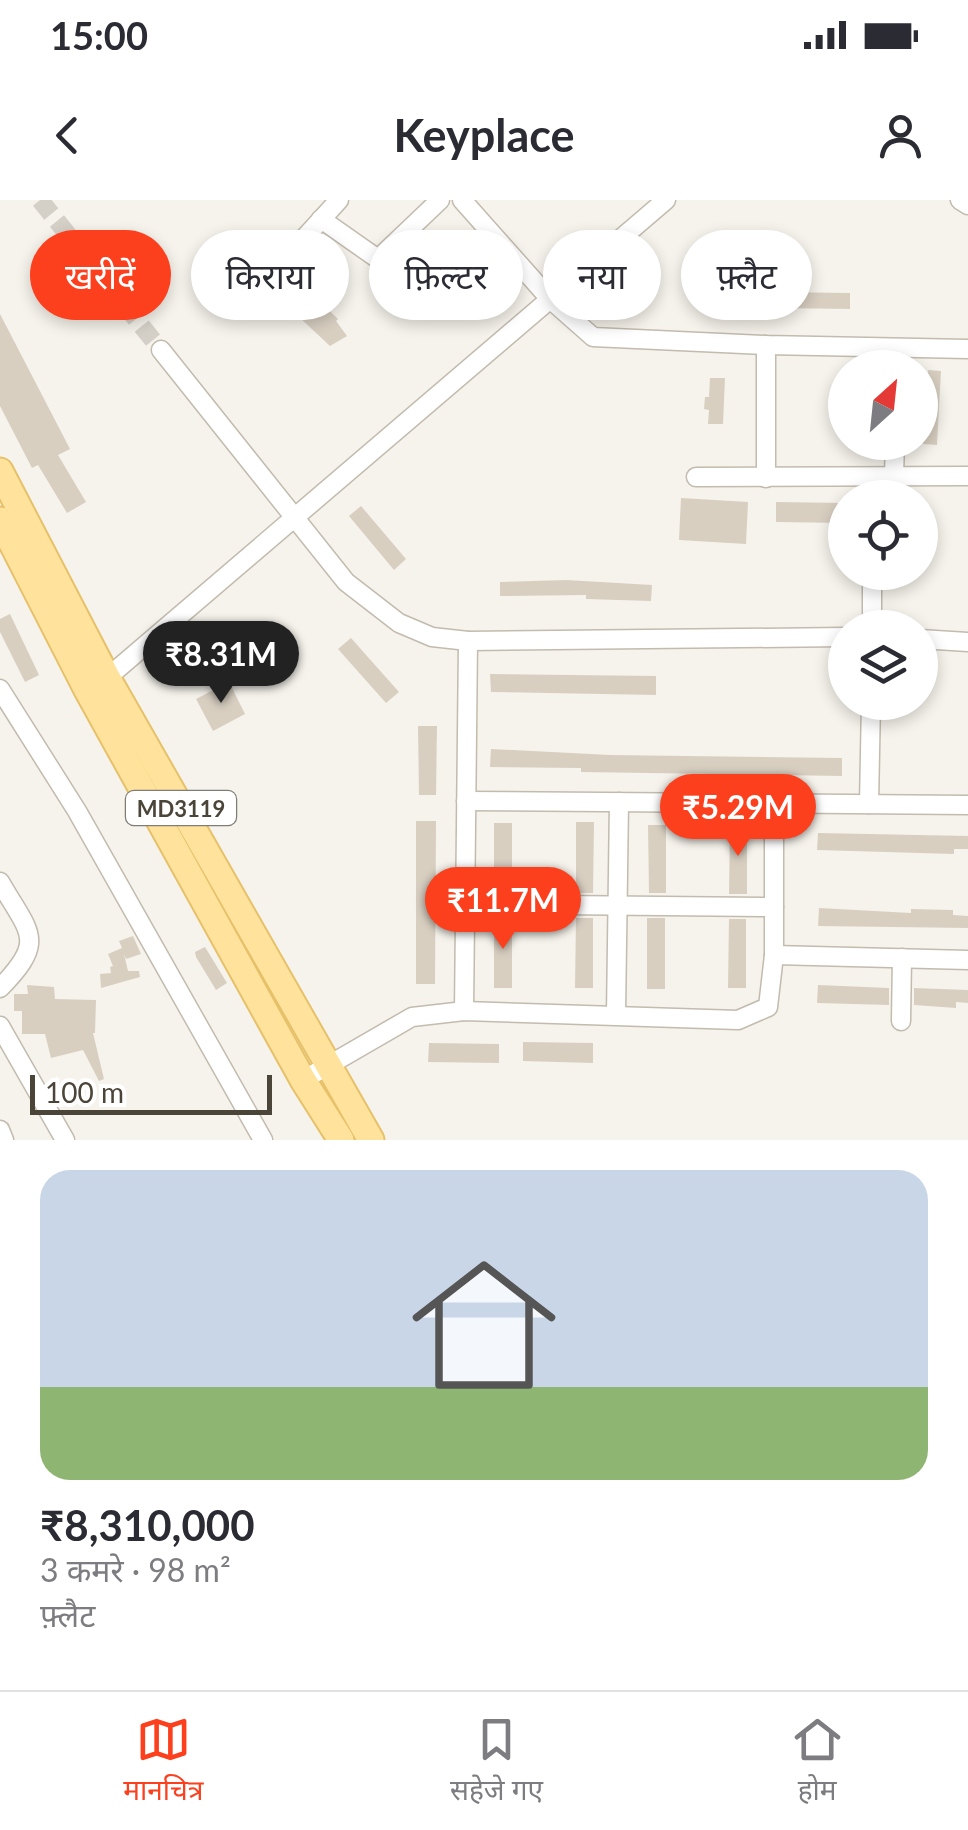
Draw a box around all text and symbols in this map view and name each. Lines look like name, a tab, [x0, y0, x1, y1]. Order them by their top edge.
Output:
text: 15:00	[50, 12, 148, 58]
icon: back	[40, 108, 95, 163]
text: Keyplace	[393, 108, 575, 162]
icon: person	[873, 108, 928, 163]
chip: खरीदें	[30, 230, 171, 320]
chip: किराया	[191, 230, 349, 320]
chip: फ़िल्टर	[369, 230, 523, 320]
chip: नया	[543, 230, 661, 320]
chip: फ़्लैट	[681, 230, 812, 320]
north arrow	[828, 350, 938, 460]
map controls	[828, 350, 938, 720]
button: locate	[828, 480, 938, 590]
button: layers	[828, 610, 938, 720]
pin: ₹8.31M	[140, 621, 302, 706]
text: ₹8.31M	[165, 634, 277, 673]
pin: ₹5.29M	[657, 774, 819, 859]
text: ₹5.29M	[682, 787, 794, 826]
road number: MD3119	[126, 791, 236, 825]
pin: ₹11.7M	[422, 867, 584, 952]
text: ₹11.7M	[447, 880, 559, 919]
scale bar	[30, 1070, 272, 1114]
text: 100 m	[45, 1075, 124, 1109]
icon: home	[394, 1235, 574, 1415]
text: ₹8,310,000	[40, 1500, 255, 1550]
text: 3 कमरे · 98 m²	[40, 1550, 231, 1589]
text: फ़्लैट	[40, 1595, 95, 1634]
tab: मानचित्र	[123, 1712, 203, 1811]
tab: सहेजे गए	[450, 1712, 543, 1811]
tab: होम	[790, 1712, 845, 1811]

